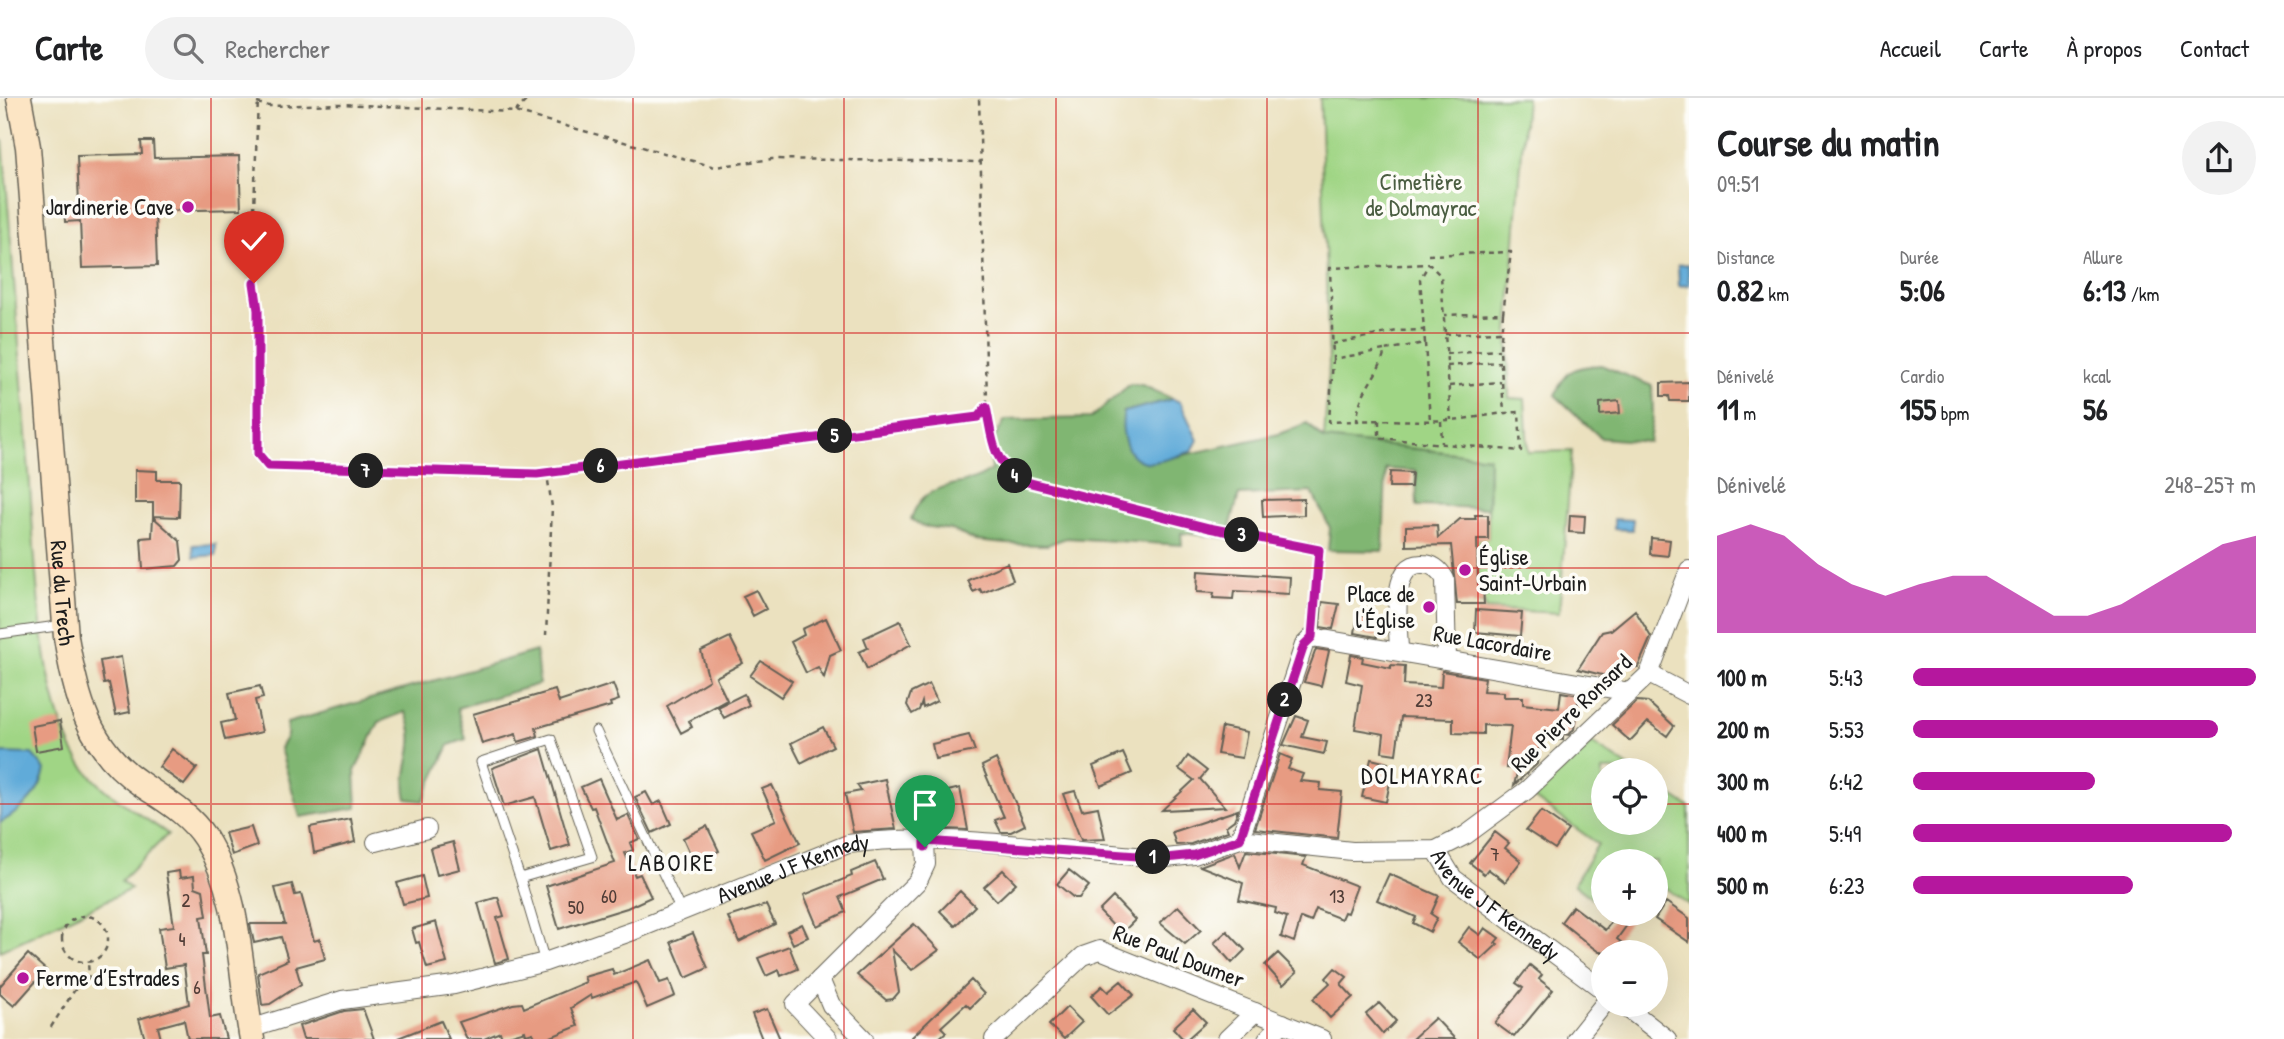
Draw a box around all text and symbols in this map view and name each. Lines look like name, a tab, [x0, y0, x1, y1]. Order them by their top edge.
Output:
search box	[145, 17, 635, 80]
text: Carte	[35, 26, 103, 70]
icon: search	[169, 29, 207, 67]
text: Rechercher	[225, 31, 330, 66]
text: Accueil	[1880, 32, 1941, 64]
text: Carte	[1979, 32, 2028, 64]
text: À propos	[2066, 32, 2142, 64]
text: Contact	[2180, 32, 2249, 64]
text: Course du matin	[1717, 116, 1940, 168]
button: share	[2182, 121, 2256, 195]
park label: Cimetière de Dolmayrac	[1366, 166, 1477, 223]
text: 09:51	[1717, 168, 1759, 199]
place label: Jardinerie Cave	[46, 191, 174, 222]
marker: Jardinerie Cave	[180, 199, 196, 215]
pin	[224, 211, 284, 283]
icon: check	[235, 222, 273, 260]
text: Distance	[1717, 244, 1775, 270]
text: Durée	[1900, 244, 1939, 270]
text: Allure	[2083, 244, 2123, 270]
text: 0.82	[1717, 270, 1764, 310]
text: 5:06	[1900, 270, 1945, 310]
text: 6:13	[2083, 270, 2126, 310]
text: km	[1764, 281, 1789, 307]
text: /km	[2126, 281, 2159, 307]
text: Dénivelé	[1717, 363, 1774, 389]
text: Cardio	[1900, 363, 1945, 389]
text: kcal	[2083, 363, 2111, 389]
text: 11	[1717, 389, 1739, 429]
text: 155	[1900, 389, 1936, 429]
text: 56	[2083, 389, 2108, 429]
text: m	[1739, 400, 1756, 426]
text: bpm	[1936, 400, 1970, 426]
pin: 5	[818, 418, 852, 454]
text: 5	[830, 422, 839, 448]
pin: 6	[584, 448, 618, 484]
text: 6	[597, 452, 604, 478]
pin: 7	[348, 454, 384, 488]
text: 7	[361, 457, 370, 483]
pin: 4	[998, 458, 1032, 494]
text: 4	[1011, 462, 1018, 488]
text: Dénivelé	[1717, 469, 1786, 500]
text: 248–257 m	[2164, 469, 2256, 500]
pin: 3	[1224, 518, 1260, 552]
text: 3	[1237, 521, 1246, 547]
street label: Rue du Trech	[44, 539, 83, 648]
place label: Église Saint-Urbain	[1479, 541, 1587, 598]
marker: Église Saint-Urbain	[1457, 562, 1473, 578]
place label: Place de l'Église	[1347, 578, 1415, 635]
marker: Place de l'Église	[1421, 599, 1437, 615]
street label: Rue Lacordaire	[1431, 617, 1555, 668]
street label: Rue Pierre Ronsard	[1503, 647, 1638, 778]
text: 100 m	[1717, 662, 1767, 693]
text: 5:43	[1829, 662, 1863, 693]
pin: 2	[1268, 682, 1302, 718]
text: 2	[1280, 686, 1289, 712]
house number: 23	[1415, 687, 1433, 713]
text: 200 m	[1717, 714, 1769, 745]
text: 5:53	[1829, 714, 1864, 745]
map controls	[1591, 758, 1668, 1017]
button: locate	[1591, 758, 1668, 835]
district label: DOLMAYRAC	[1361, 759, 1485, 791]
text: 300 m	[1717, 766, 1769, 797]
text: 6:42	[1829, 766, 1863, 797]
pin	[895, 775, 955, 847]
icon: arrive	[906, 786, 944, 824]
text: 400 m	[1717, 818, 1767, 849]
text: 5:49	[1829, 818, 1861, 849]
street label: Avenue J F Kennedy	[712, 826, 871, 910]
pin: 1	[1136, 840, 1170, 874]
house number: 7	[1490, 841, 1500, 867]
text: 1	[1149, 843, 1156, 869]
street label: Avenue J F Kennedy	[1424, 843, 1567, 968]
district label: LABOIRE	[628, 846, 716, 878]
button: +	[1591, 849, 1668, 926]
text: 500 m	[1717, 870, 1768, 901]
text: 6:23	[1829, 870, 1865, 901]
house number: 60	[601, 883, 617, 909]
house number: 13	[1329, 883, 1345, 909]
house number: 2	[182, 887, 191, 913]
house number: 50	[568, 894, 584, 920]
street label: Rue Paul Doumer	[1109, 916, 1249, 995]
house number: 4	[178, 926, 186, 952]
button: −	[1591, 940, 1668, 1017]
place label: Ferme d’Estrades	[36, 962, 180, 993]
marker: Ferme d’Estrades	[15, 970, 31, 986]
house number: 6	[193, 974, 201, 1000]

